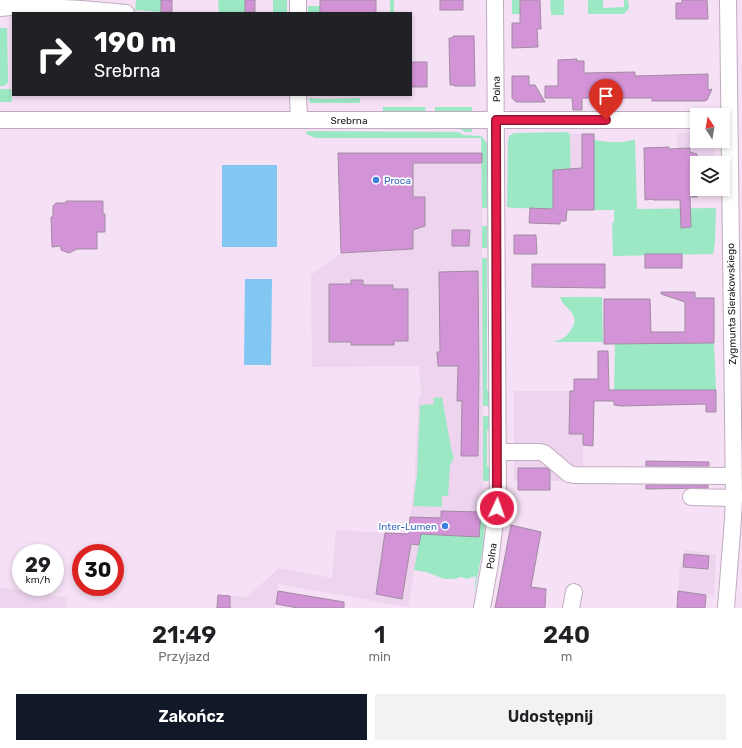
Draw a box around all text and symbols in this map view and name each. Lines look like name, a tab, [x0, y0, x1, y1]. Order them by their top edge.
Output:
text: 190 m	[94, 26, 177, 59]
icon: right	[28, 28, 80, 80]
text: Srebrna	[94, 60, 160, 82]
street label: Polna	[491, 76, 503, 102]
pin	[589, 79, 623, 120]
icon: arrive	[595, 85, 617, 107]
north arrow	[690, 108, 730, 148]
map controls	[690, 108, 730, 196]
street label: Srebrna	[331, 115, 367, 127]
button: layers	[690, 156, 730, 196]
marker: Proca	[371, 175, 381, 185]
place label: Proca	[384, 175, 411, 187]
street label: Zygmunta Sierakowskiego	[725, 243, 739, 365]
position arrow	[476, 487, 518, 529]
place label: Inter-Lumen	[379, 521, 437, 533]
marker: Inter-Lumen	[440, 521, 450, 531]
street label: Polna	[484, 542, 500, 570]
speed limit sign: 30	[72, 544, 124, 596]
text: 29	[25, 553, 51, 577]
text: km/h	[26, 574, 50, 586]
text: 21:49	[152, 621, 216, 649]
text: 1	[374, 621, 385, 649]
text: 240	[543, 621, 590, 649]
text: Przyjazd	[158, 649, 210, 664]
text: min	[368, 649, 391, 664]
text: m	[561, 649, 572, 664]
button: Zakończ	[16, 694, 367, 740]
button: Udostępnij	[375, 694, 726, 740]

